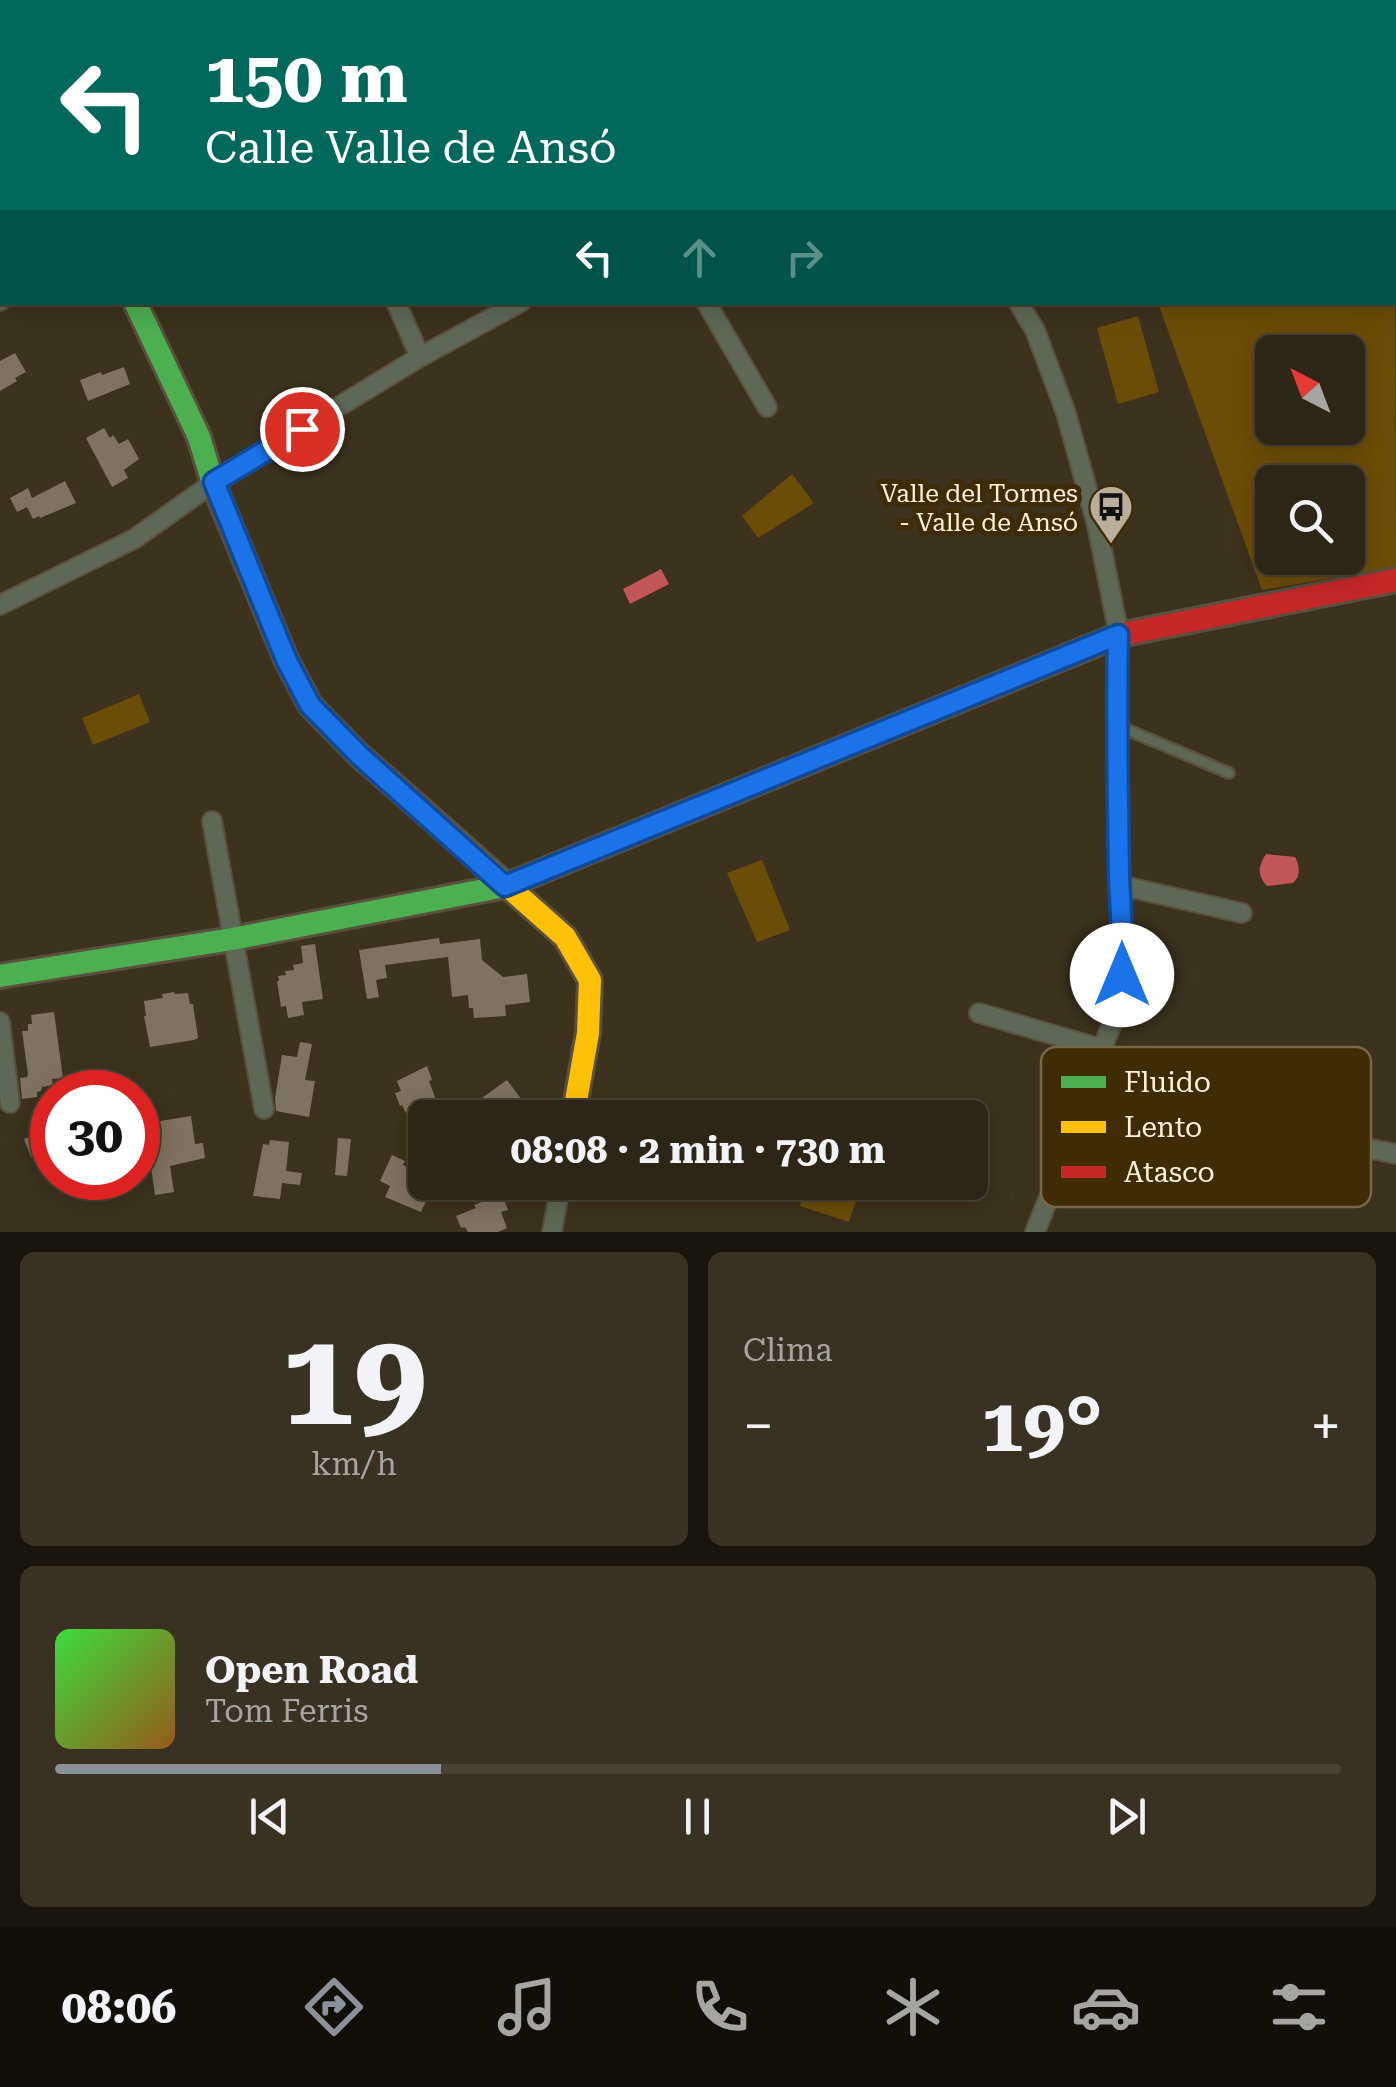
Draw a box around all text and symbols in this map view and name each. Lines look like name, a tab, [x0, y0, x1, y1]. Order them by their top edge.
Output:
text: 150 m	[205, 37, 408, 119]
icon: left	[40, 40, 170, 170]
text: Calle Valle de Ansó	[205, 121, 617, 174]
icon: left	[567, 230, 622, 285]
icon: ahead	[672, 230, 727, 285]
icon: right	[777, 230, 832, 285]
north arrow	[1255, 335, 1365, 445]
map controls	[1255, 335, 1365, 575]
pin	[260, 387, 345, 472]
icon: arrive	[275, 402, 330, 457]
button: search	[1255, 465, 1365, 575]
place label: Valle del Tormes - Valle de Ansó	[880, 479, 1078, 537]
bus stop icon: Valle del Tormes - Valle de Ansó	[1088, 484, 1134, 545]
position arrow	[1070, 923, 1174, 1027]
legend	[1041, 1047, 1371, 1207]
text: Fluido	[1124, 1066, 1211, 1099]
speed limit sign: 30	[30, 1070, 160, 1200]
text: Lento	[1124, 1111, 1202, 1144]
text: 08:08 · 2 min · 730 m	[511, 1128, 885, 1172]
text: Atasco	[1124, 1156, 1215, 1189]
text: 19	[281, 1303, 427, 1456]
text: Clima	[743, 1331, 833, 1369]
text: 19°	[981, 1381, 1103, 1469]
text: −	[743, 1394, 774, 1458]
text: +	[1310, 1394, 1341, 1458]
text: km/h	[311, 1445, 397, 1483]
text: Open Road	[205, 1648, 418, 1692]
text: Tom Ferris	[205, 1692, 368, 1730]
icon: previous	[242, 1789, 297, 1844]
icon: pause	[670, 1789, 725, 1844]
icon: next	[1099, 1789, 1154, 1844]
icon: directions	[299, 1972, 369, 2042]
icon: music	[492, 1972, 562, 2042]
icon: phone	[685, 1972, 755, 2042]
icon: climate	[878, 1972, 948, 2042]
icon: car	[1071, 1972, 1141, 2042]
icon: filters	[1264, 1972, 1334, 2042]
text: 08:06	[62, 1981, 176, 2034]

